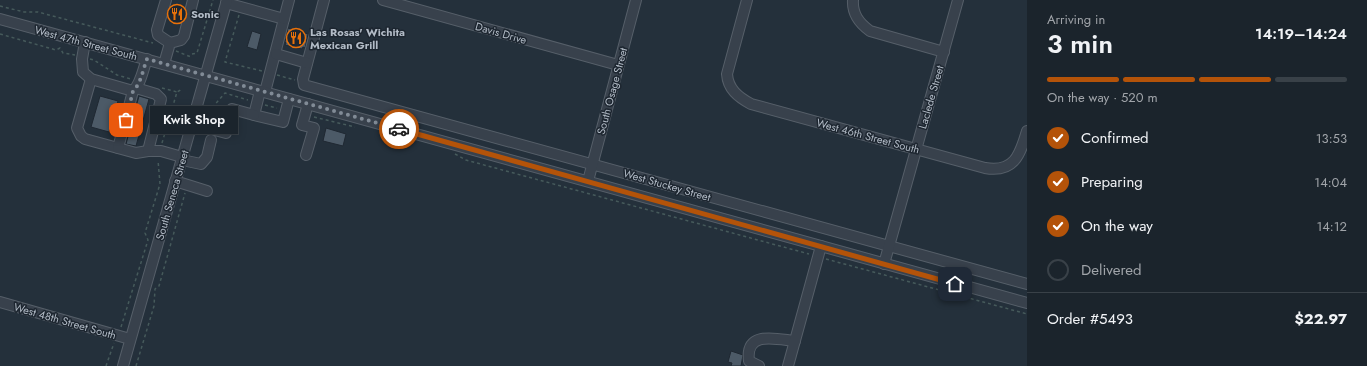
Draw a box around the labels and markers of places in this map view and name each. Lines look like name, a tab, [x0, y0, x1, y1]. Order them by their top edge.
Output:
restaurant icon: Sonic	[166, 3, 188, 25]
place label: Sonic	[191, 6, 219, 22]
place label: Las Rosas' Wichita Mexican Grill	[310, 24, 405, 53]
restaurant icon: Las Rosas' Wichita Mexican Grill	[285, 27, 307, 49]
pin	[109, 103, 143, 137]
callout: Kwik Shop	[150, 106, 238, 134]
pin	[938, 267, 972, 301]

